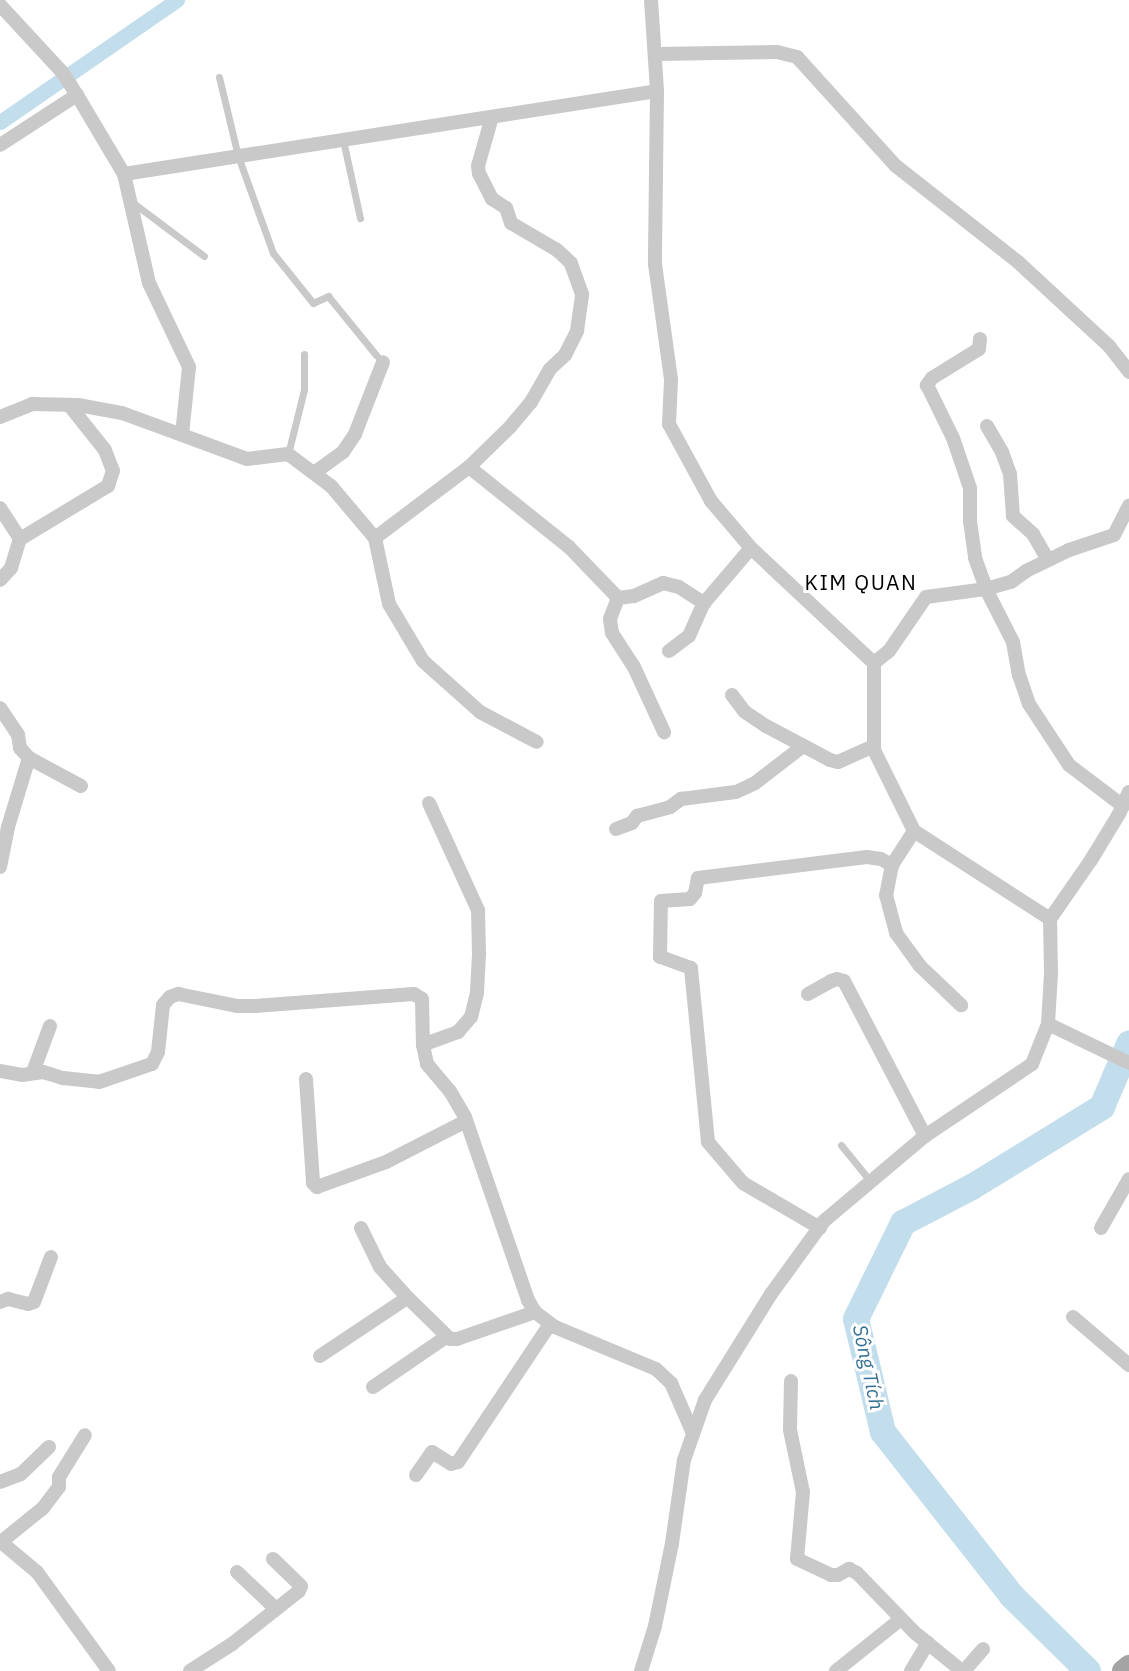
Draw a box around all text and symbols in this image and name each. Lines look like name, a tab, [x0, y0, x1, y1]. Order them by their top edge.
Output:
district label: KIM QUAN	[805, 569, 917, 595]
water label: Sông Tích	[848, 1322, 890, 1412]

